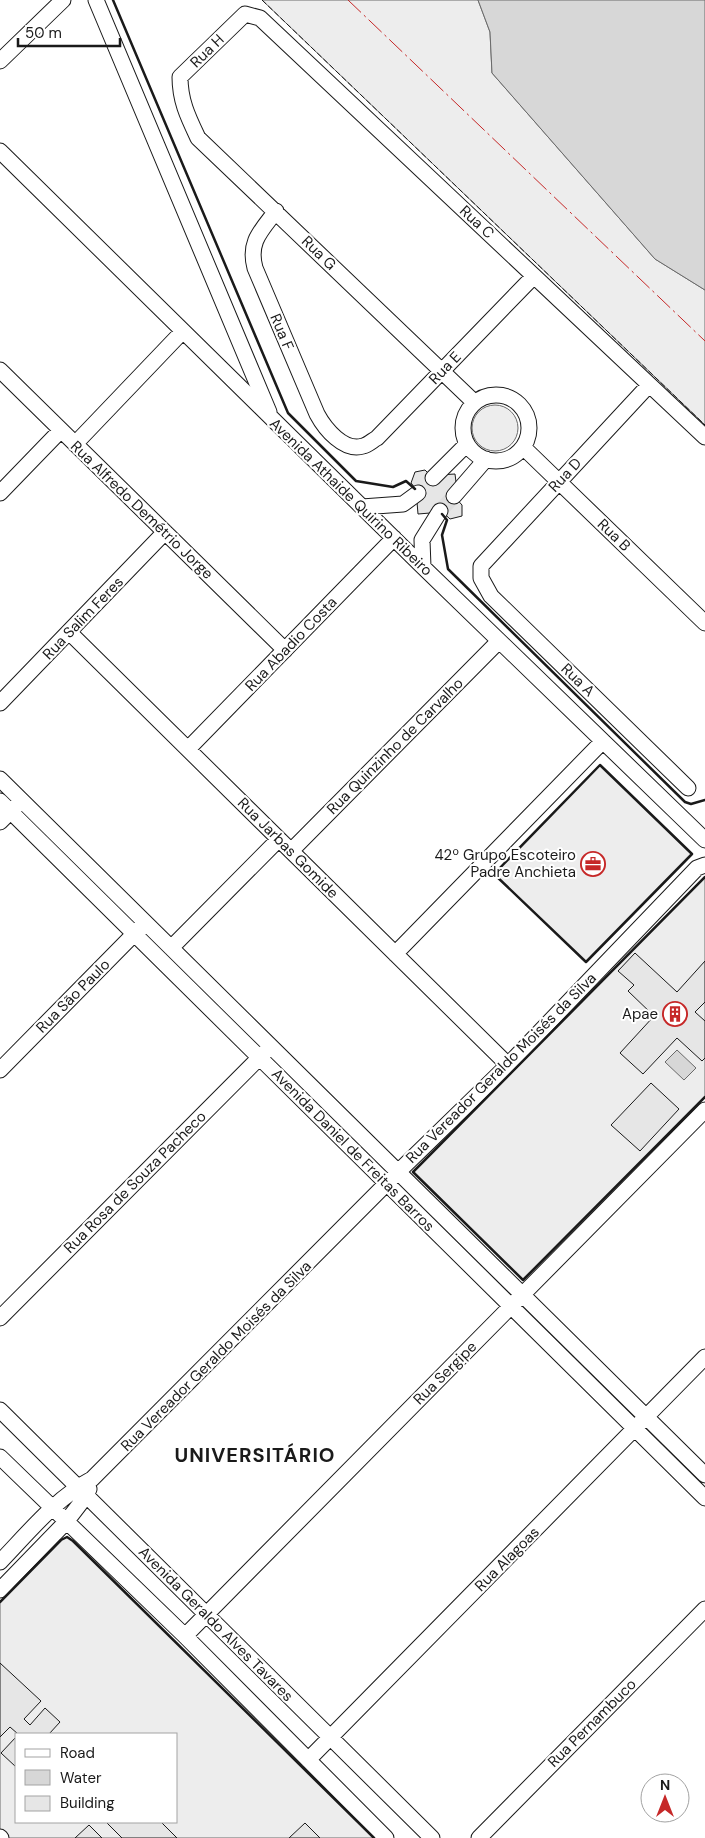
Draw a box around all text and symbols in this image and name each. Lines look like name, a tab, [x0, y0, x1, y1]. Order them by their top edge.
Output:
scale bar	[18, 15, 120, 47]
text: 50 m	[25, 23, 62, 43]
street label: Rua H	[186, 30, 228, 72]
street label: Rua C	[455, 201, 499, 243]
street label: Rua G	[297, 232, 341, 274]
street label: Rua F	[265, 311, 299, 353]
street label: Rua E	[425, 347, 465, 389]
street label: Avenida Athaide Quirino Ribeiro	[265, 414, 437, 580]
street label: Rua Alfredo Demétrio Jorge	[66, 436, 218, 584]
street label: Rua D	[544, 454, 586, 496]
street label: Rua B	[593, 514, 635, 556]
street label: Rua Salim Feres	[38, 572, 128, 664]
street label: Rua Abadio Costa	[241, 592, 341, 696]
street label: Rua A	[557, 659, 599, 701]
street label: Rua Quinzinho de Carvalho	[322, 673, 468, 819]
street label: Rua Jarbas Gomide	[233, 793, 343, 903]
place label: 42º Grupo Escoteiro Padre Anchieta	[434, 845, 576, 882]
office icon: 42º Grupo Escoteiro Padre Anchieta	[580, 851, 606, 877]
street label: Rua São Paulo	[32, 955, 114, 1037]
street label: Rua Vereador Geraldo Moisés da Silva	[401, 968, 601, 1168]
building icon: Apae	[662, 1001, 688, 1027]
place label: Apae	[622, 1004, 658, 1024]
street label: Avenida Daniel de Freitas Barros	[267, 1064, 439, 1236]
street label: Rua Rosa de Souza Pacheco	[59, 1106, 211, 1258]
street label: Rua Vereador Geraldo Moisés da Silva	[116, 1256, 316, 1456]
street label: Rua Sergipe	[409, 1337, 481, 1409]
district label: UNIVERSITÁRIO	[174, 1442, 336, 1468]
street label: Rua Alagoas	[470, 1522, 544, 1596]
street label: Avenida Geraldo Alves Tavares	[134, 1542, 298, 1706]
street label: Rua Pernambuco	[543, 1674, 641, 1772]
legend	[15, 1733, 178, 1823]
text: Road	[60, 1743, 95, 1763]
text: Water	[60, 1768, 102, 1788]
north arrow	[640, 1773, 690, 1823]
text: N	[660, 1776, 670, 1794]
text: Building	[60, 1793, 115, 1813]

